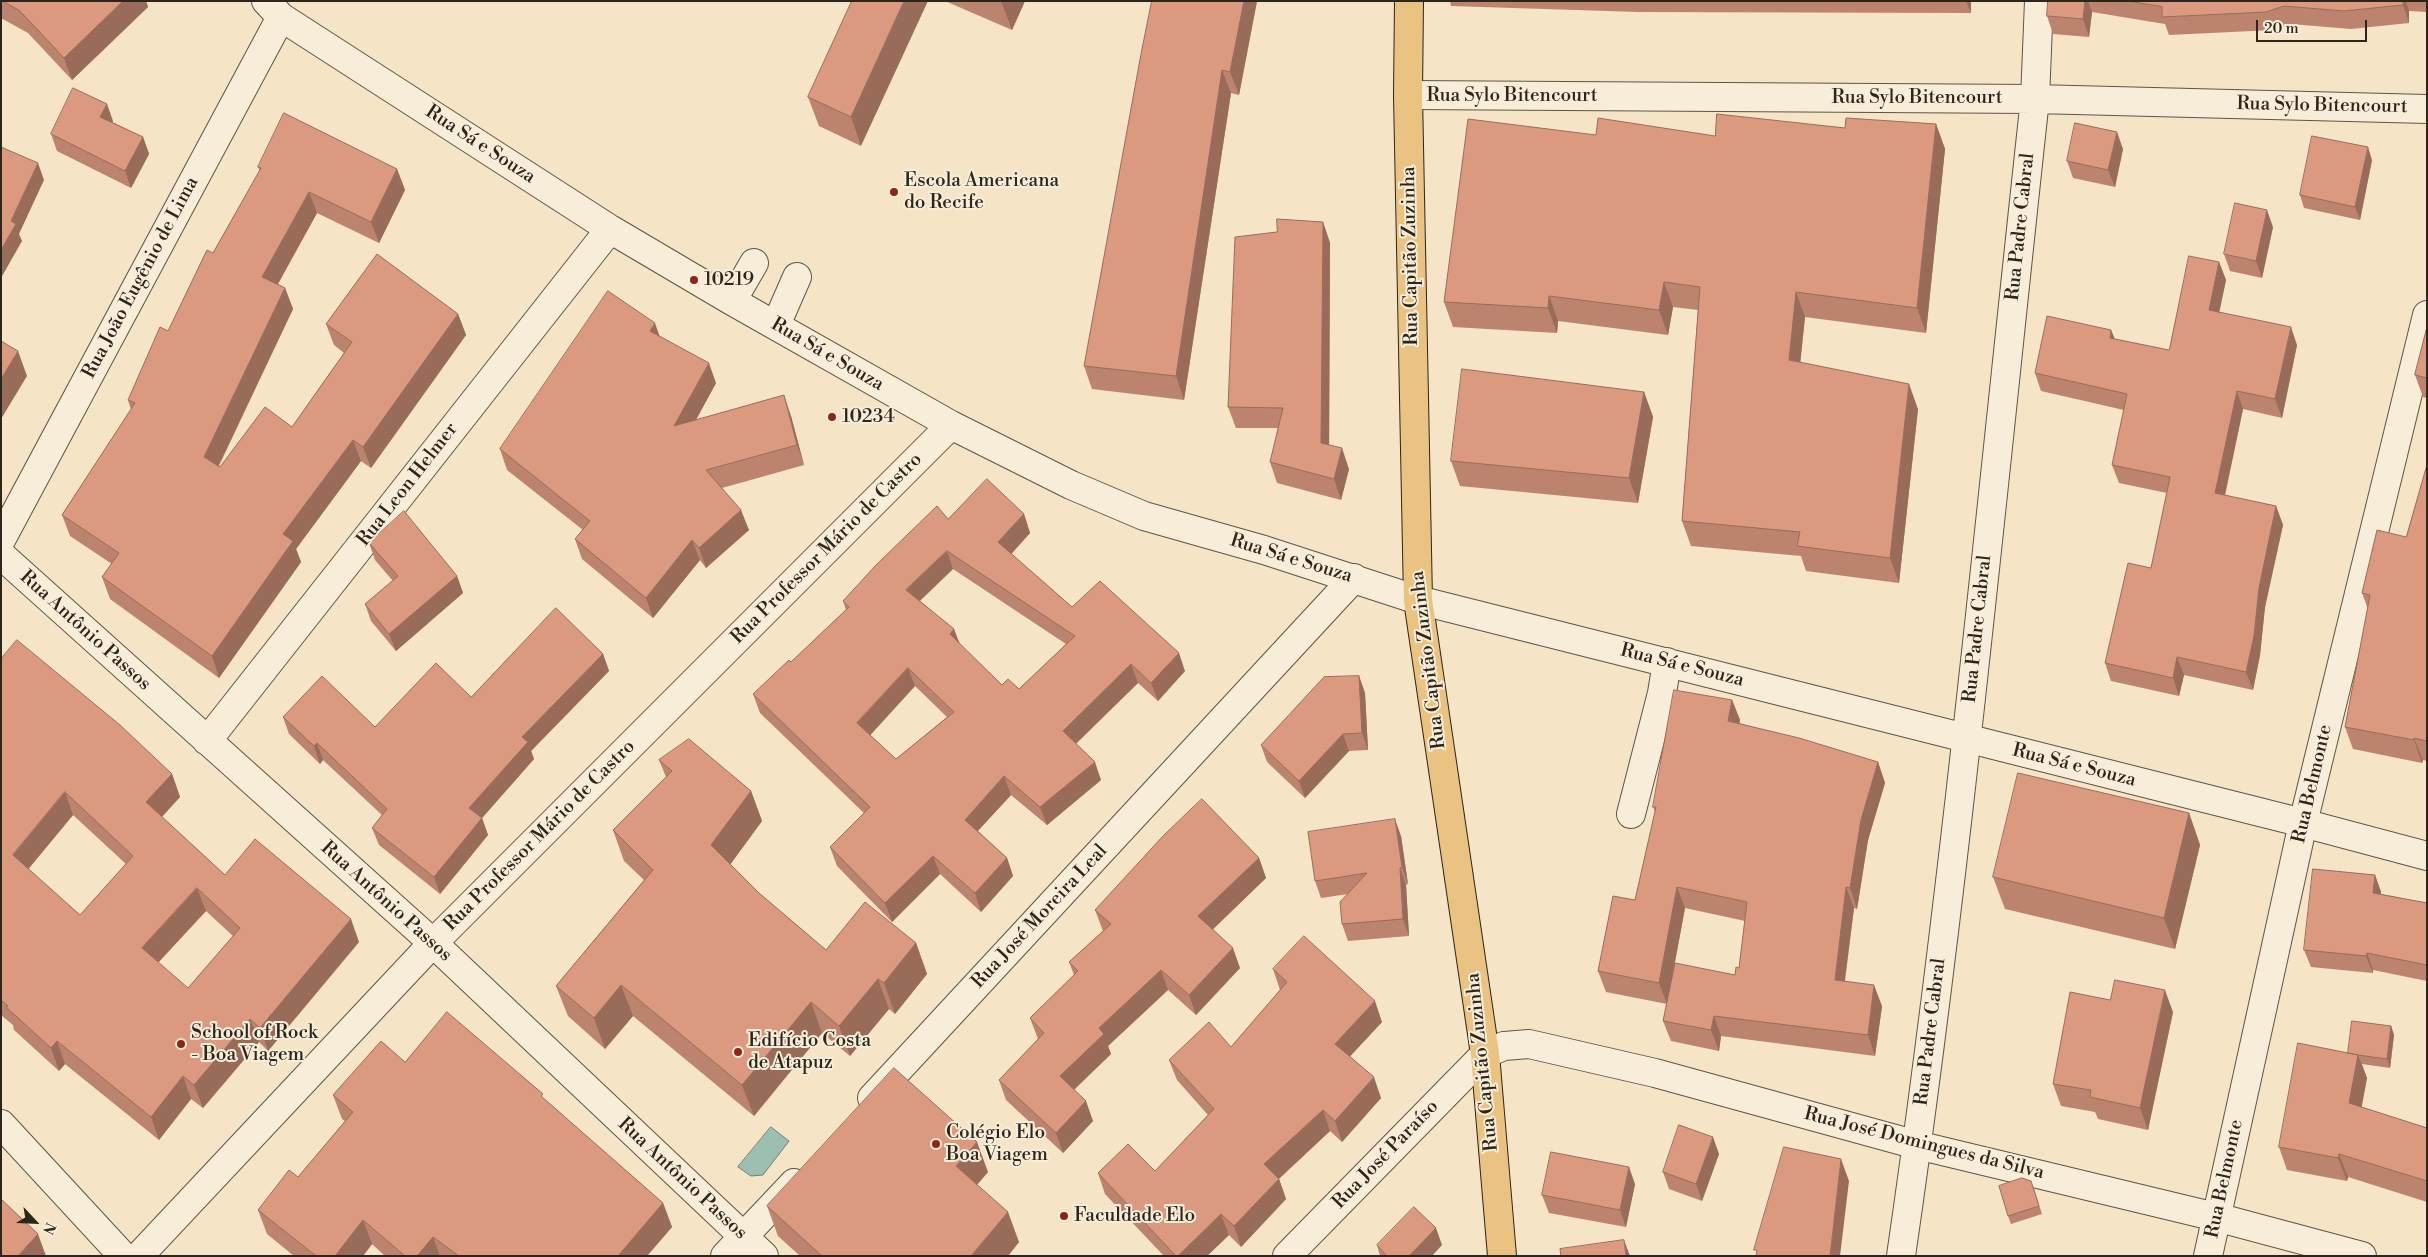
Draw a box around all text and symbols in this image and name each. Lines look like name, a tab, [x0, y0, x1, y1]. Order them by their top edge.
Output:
scale bar	[2258, 10, 2369, 42]
text: 20 m	[2264, 19, 2299, 38]
street label: Rua Sylo Bitencourt	[1427, 85, 1597, 107]
street label: Rua Sylo Bitencourt	[1832, 87, 2002, 109]
street label: Rua Sylo Bitencourt	[2236, 93, 2408, 119]
street label: Rua Sá e Souza	[421, 101, 539, 189]
street label: Rua Padre Cabral	[2002, 152, 2040, 302]
street label: Rua Capitão Zuzinha	[1398, 166, 1424, 346]
place label: Escola Americana do Recife	[904, 170, 1059, 214]
street label: Rua João Eugênio de Lima	[78, 173, 204, 383]
marker: Escola Americana do Recife	[888, 186, 900, 198]
place label: 10219	[704, 269, 754, 291]
marker: 10219	[688, 274, 700, 286]
street label: Rua Sá e Souza	[766, 313, 888, 397]
place label: 10234	[842, 406, 895, 428]
marker: 10234	[826, 411, 838, 423]
street label: Rua Leon Helmer	[353, 419, 463, 551]
street label: Rua Professor Mário de Castro	[727, 449, 927, 649]
street label: Rua Sá e Souza	[1227, 530, 1355, 588]
street label: Rua Padre Cabral	[1959, 554, 1997, 704]
street label: Rua Antônio Passos	[15, 566, 155, 696]
street label: Rua Capitão Zuzinha	[1407, 570, 1451, 750]
street label: Rua Sá e Souza	[1618, 640, 1746, 692]
street label: Rua Belmonte	[2288, 723, 2338, 845]
street label: Rua Professor Mário de Castro	[440, 736, 640, 936]
street label: Rua Sá e Souza	[2010, 740, 2138, 792]
street label: Rua Antônio Passos	[316, 837, 456, 967]
street label: Rua José Moreira Leal	[967, 840, 1113, 994]
street label: Rua Padre Cabral	[1911, 957, 1951, 1107]
street label: Rua Capitão Zuzinha	[1462, 972, 1504, 1152]
place label: School of Rock - Boa Viagem	[191, 1022, 318, 1066]
place label: Edifício Costa de Atapuz	[748, 1030, 871, 1074]
marker: School of Rock - Boa Viagem	[175, 1038, 187, 1050]
marker: Edifício Costa de Atapuz	[732, 1046, 744, 1058]
street label: Rua José Paraíso	[1328, 1096, 1444, 1214]
street label: Rua José Domingues da Silva	[1802, 1103, 2046, 1185]
street label: Rua Antônio Passos	[613, 1113, 751, 1245]
street label: Rua Belmonte	[2201, 1118, 2249, 1240]
place label: Colégio Elo Boa Viagem	[946, 1122, 1048, 1166]
marker: Colégio Elo Boa Viagem	[930, 1138, 942, 1150]
north arrow	[10, 1197, 60, 1247]
place label: Faculdade Elo	[1074, 1205, 1195, 1227]
marker: Faculdade Elo	[1058, 1210, 1070, 1222]
text: N	[38, 1220, 59, 1237]

